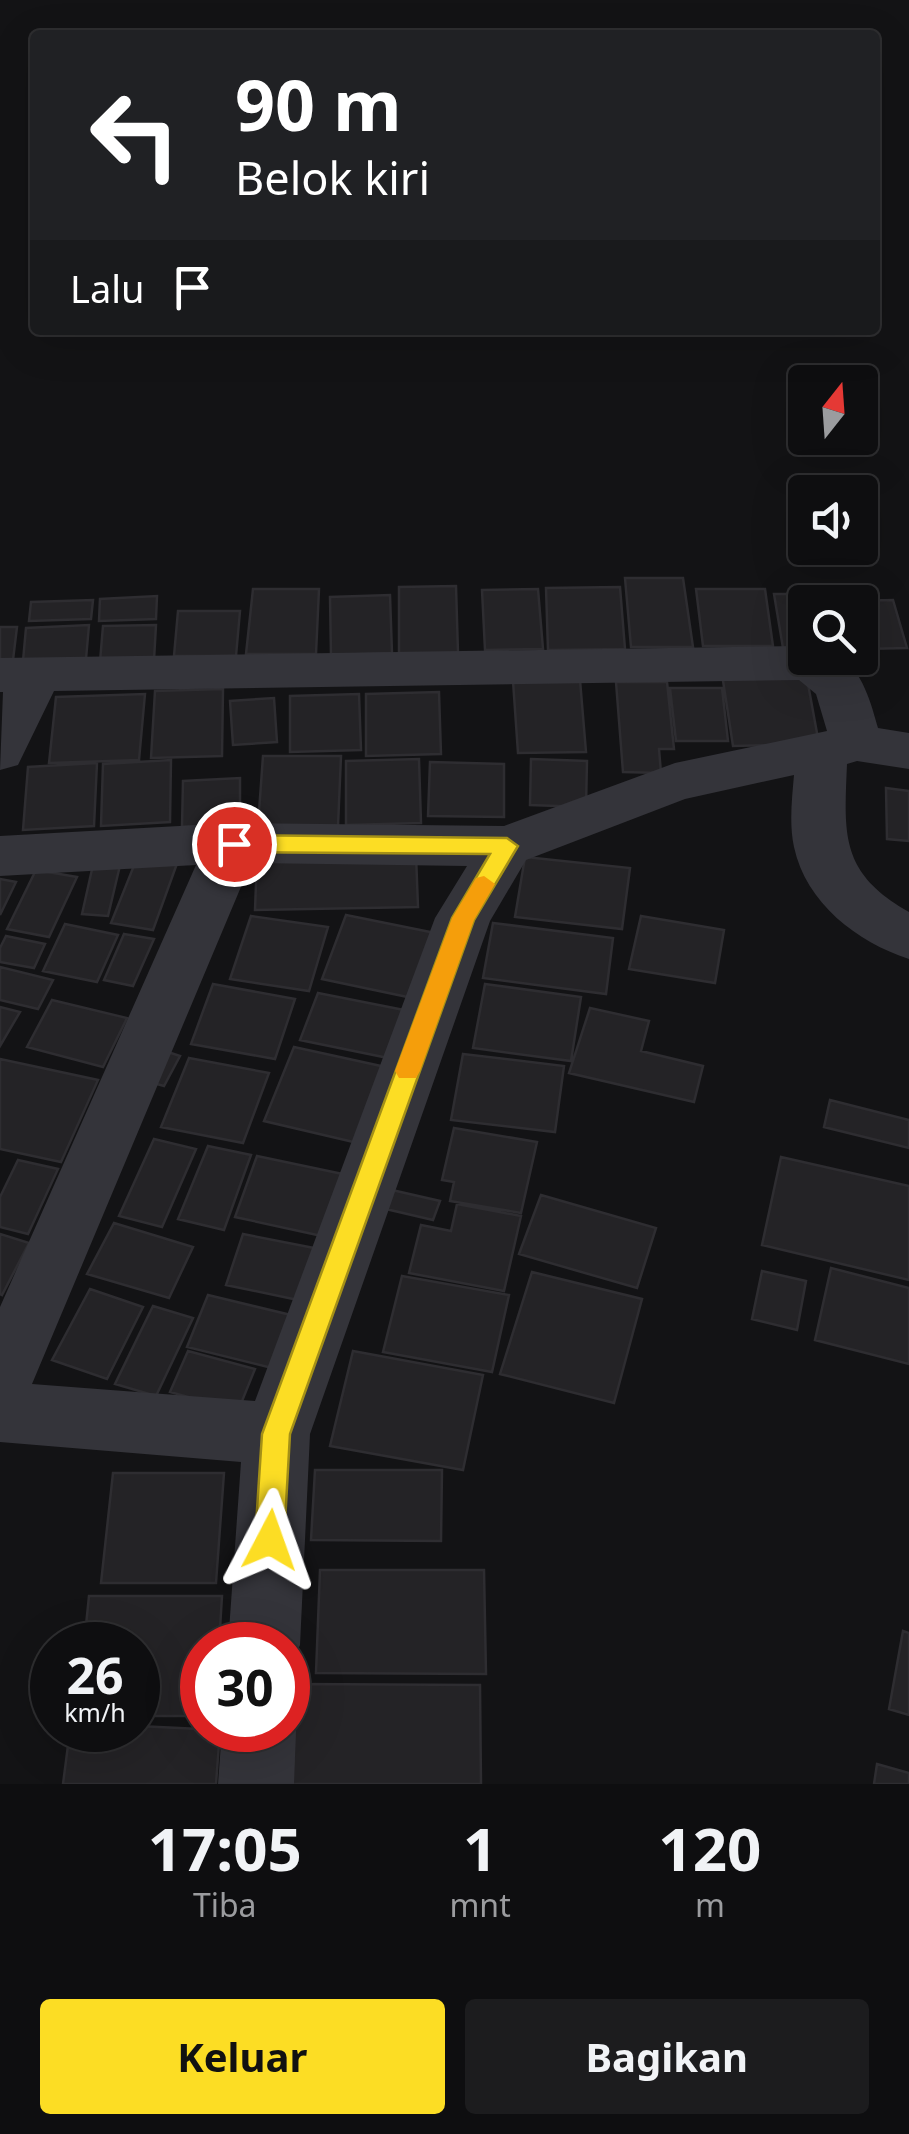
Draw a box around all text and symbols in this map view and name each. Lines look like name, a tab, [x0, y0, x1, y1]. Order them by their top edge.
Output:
text: 90 m	[235, 56, 402, 152]
icon: left	[70, 70, 200, 200]
text: Belok kiri	[235, 147, 430, 208]
icon: arrive	[165, 260, 220, 315]
text: Lalu	[70, 262, 145, 314]
north arrow	[788, 365, 878, 455]
map controls	[788, 365, 878, 675]
button: sound	[788, 475, 878, 565]
button: search	[788, 585, 878, 675]
pin	[192, 802, 277, 887]
icon: arrive	[207, 817, 262, 872]
position arrow	[218, 1488, 322, 1592]
speed limit sign: 30	[180, 1622, 310, 1752]
text: 26	[66, 1641, 124, 1709]
text: km/h	[64, 1695, 126, 1729]
text: 17:05	[148, 1807, 302, 1889]
text: 1	[463, 1807, 497, 1889]
text: 120	[658, 1807, 761, 1889]
text: Tiba	[193, 1883, 257, 1926]
text: mnt	[449, 1883, 511, 1926]
text: m	[695, 1883, 725, 1926]
button: Keluar	[40, 1999, 445, 2114]
button: Bagikan	[465, 1999, 869, 2114]

